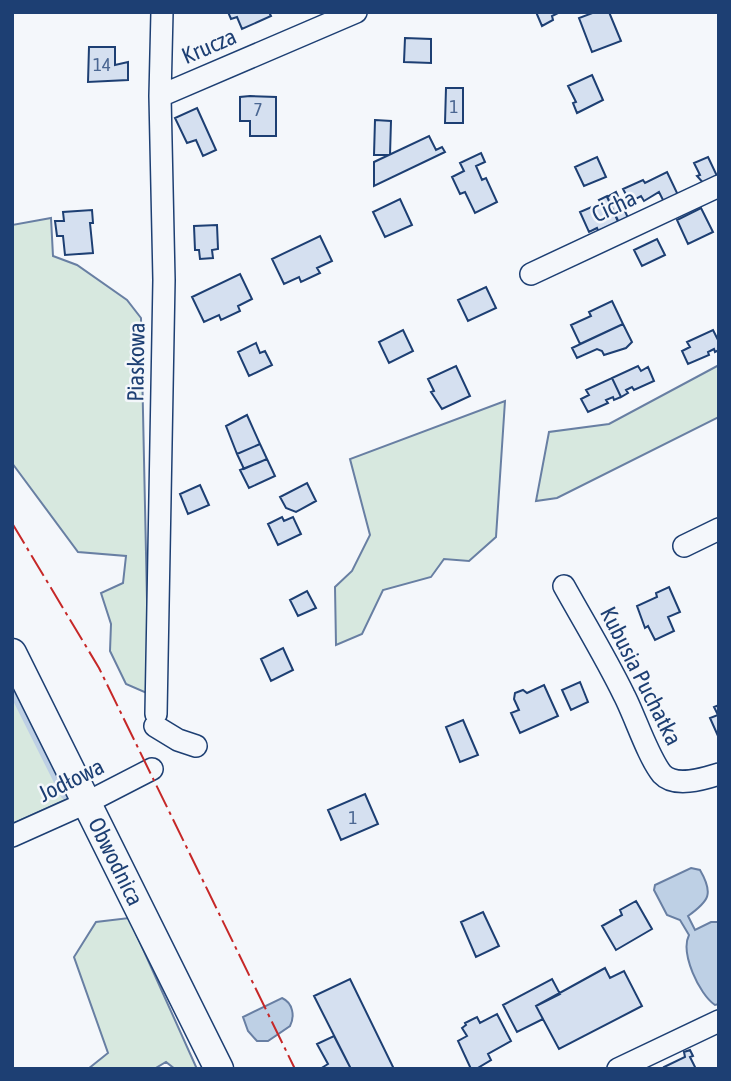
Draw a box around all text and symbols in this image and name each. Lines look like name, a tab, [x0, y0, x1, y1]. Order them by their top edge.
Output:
street label: Krucza	[178, 23, 240, 69]
house number: 14	[93, 53, 111, 75]
house number: 1	[450, 95, 458, 117]
house number: 7	[254, 98, 262, 120]
street label: Cicha	[588, 184, 640, 228]
street label: Piaskowa	[122, 322, 150, 402]
street label: Kubusia Puchatka	[595, 603, 687, 749]
street label: Jodłowa	[34, 753, 108, 807]
house number: 1	[349, 806, 357, 828]
street label: Obwodnica	[83, 813, 149, 910]

